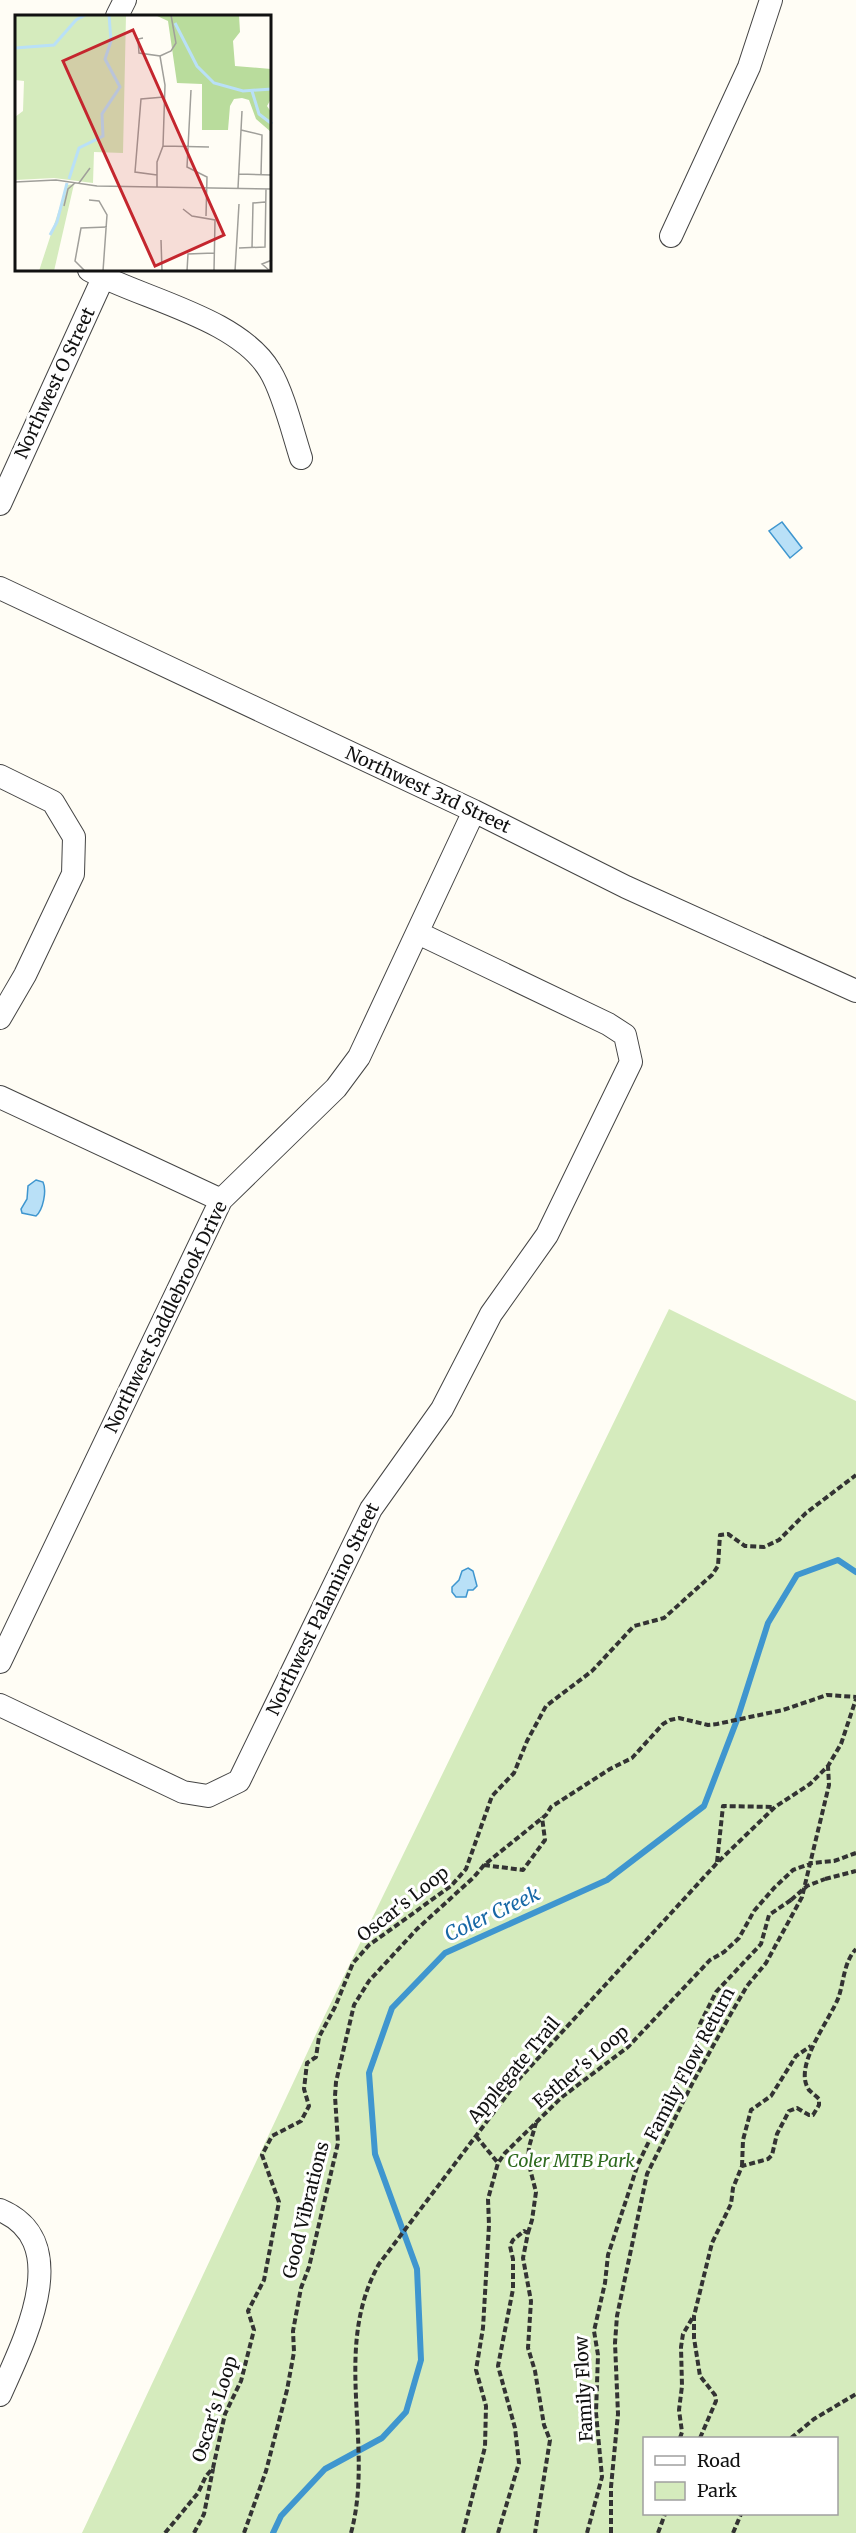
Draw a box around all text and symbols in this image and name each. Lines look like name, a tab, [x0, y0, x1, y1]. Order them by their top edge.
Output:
inset map	[15, 15, 272, 272]
street label: Northwest O Street	[9, 303, 100, 462]
street label: Northwest 3rd Street	[342, 741, 514, 838]
street label: Northwest Saddlebrook Drive	[99, 1197, 232, 1436]
street label: Northwest Palamino Street	[261, 1499, 384, 1719]
street label: Oscar's Loop	[352, 1861, 453, 1947]
water label: Coler Creek	[440, 1881, 544, 1947]
street label: Family Flow Return	[639, 1983, 740, 2144]
street label: Applegate Trail	[462, 2012, 565, 2128]
street label: Esther's Loop	[528, 2020, 633, 2113]
street label: Good Vibrations	[277, 2139, 334, 2281]
park label: Coler MTB Park	[507, 2149, 635, 2172]
street label: Family Flow	[569, 2335, 598, 2442]
street label: Oscar's Loop	[187, 2353, 242, 2465]
legend	[643, 2437, 838, 2515]
text: Road	[697, 2449, 741, 2472]
text: Park	[697, 2479, 738, 2502]

